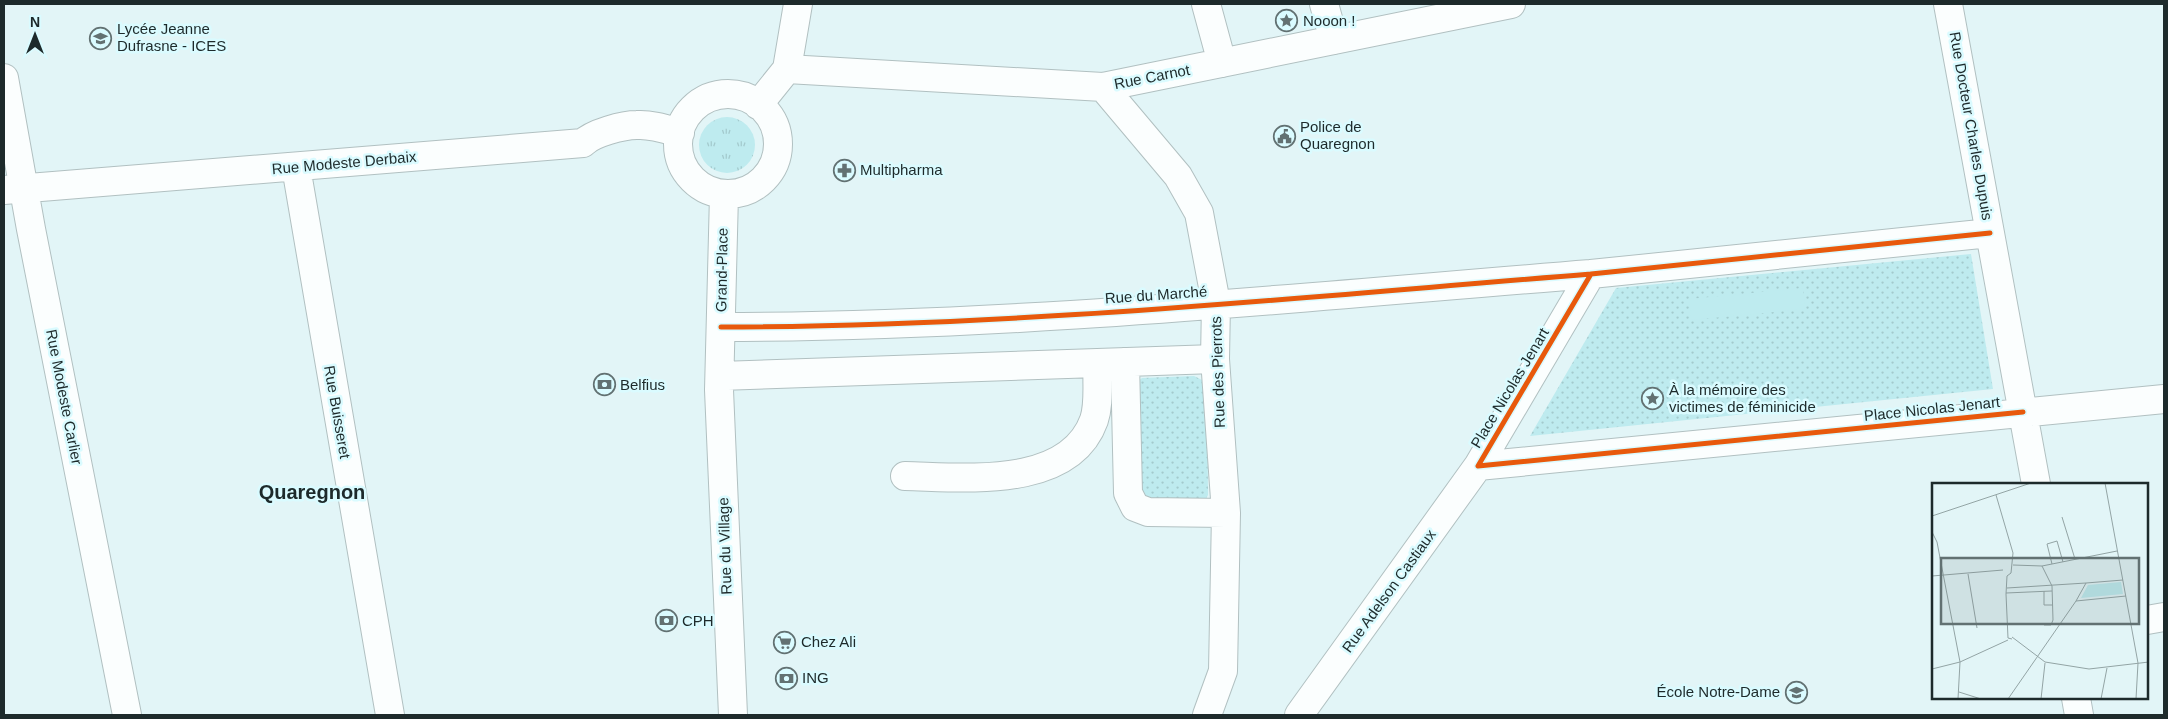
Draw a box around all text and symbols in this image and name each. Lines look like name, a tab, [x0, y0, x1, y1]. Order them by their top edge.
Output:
place icon: Nooon !	[1275, 9, 1299, 33]
north arrow	[10, 10, 60, 60]
place label: Nooon !	[1303, 12, 1356, 29]
text: N	[30, 14, 40, 30]
place label: Lycée Jeanne Dufrasne - ICES	[117, 20, 226, 54]
school or university icon: Lycée Jeanne Dufrasne - ICES	[89, 26, 113, 50]
street label: Rue Docteur Charles Dupuis	[1947, 30, 1996, 221]
street label: Rue Carnot	[1113, 61, 1192, 92]
place label: Police de Quaregnon	[1300, 118, 1375, 152]
public building icon: Police de Quaregnon	[1272, 124, 1296, 148]
street label: Rue Modeste Derbaix	[271, 148, 417, 177]
pharmacy icon: Multipharma	[832, 158, 856, 182]
place label: Multipharma	[860, 161, 943, 178]
street label: Grand-Place	[712, 228, 731, 312]
street label: Rue du Marché	[1104, 282, 1208, 307]
street label: Rue des Pierrots	[1207, 316, 1228, 428]
street label: Place Nicolas Jenart	[1467, 324, 1552, 451]
street label: Rue Modeste Carlier	[43, 328, 86, 466]
street label: Rue Buisseret	[321, 364, 354, 461]
bank icon: Belfius	[592, 373, 616, 397]
place label: Belfius	[620, 376, 665, 393]
place label: À la mémoire des victimes de féminicide	[1669, 381, 1816, 415]
place icon: À la mémoire des victimes de féminicide	[1641, 387, 1665, 411]
street label: Place Nicolas Jenart	[1863, 393, 2002, 424]
district label: Quaregnon	[259, 481, 365, 503]
inset map	[1932, 483, 2148, 699]
street label: Rue du Village	[714, 497, 735, 595]
street label: Rue Adelson Castiaux	[1338, 526, 1439, 655]
bank icon: CPH	[654, 609, 678, 633]
place label: CPH	[682, 612, 714, 629]
supermarket icon: Chez Ali	[773, 630, 797, 654]
place label: Chez Ali	[801, 633, 856, 650]
bank icon: ING	[774, 666, 798, 690]
place label: ING	[802, 669, 829, 686]
school or university icon: École Notre-Dame	[1784, 680, 1808, 704]
place label: École Notre-Dame	[1657, 683, 1780, 700]

